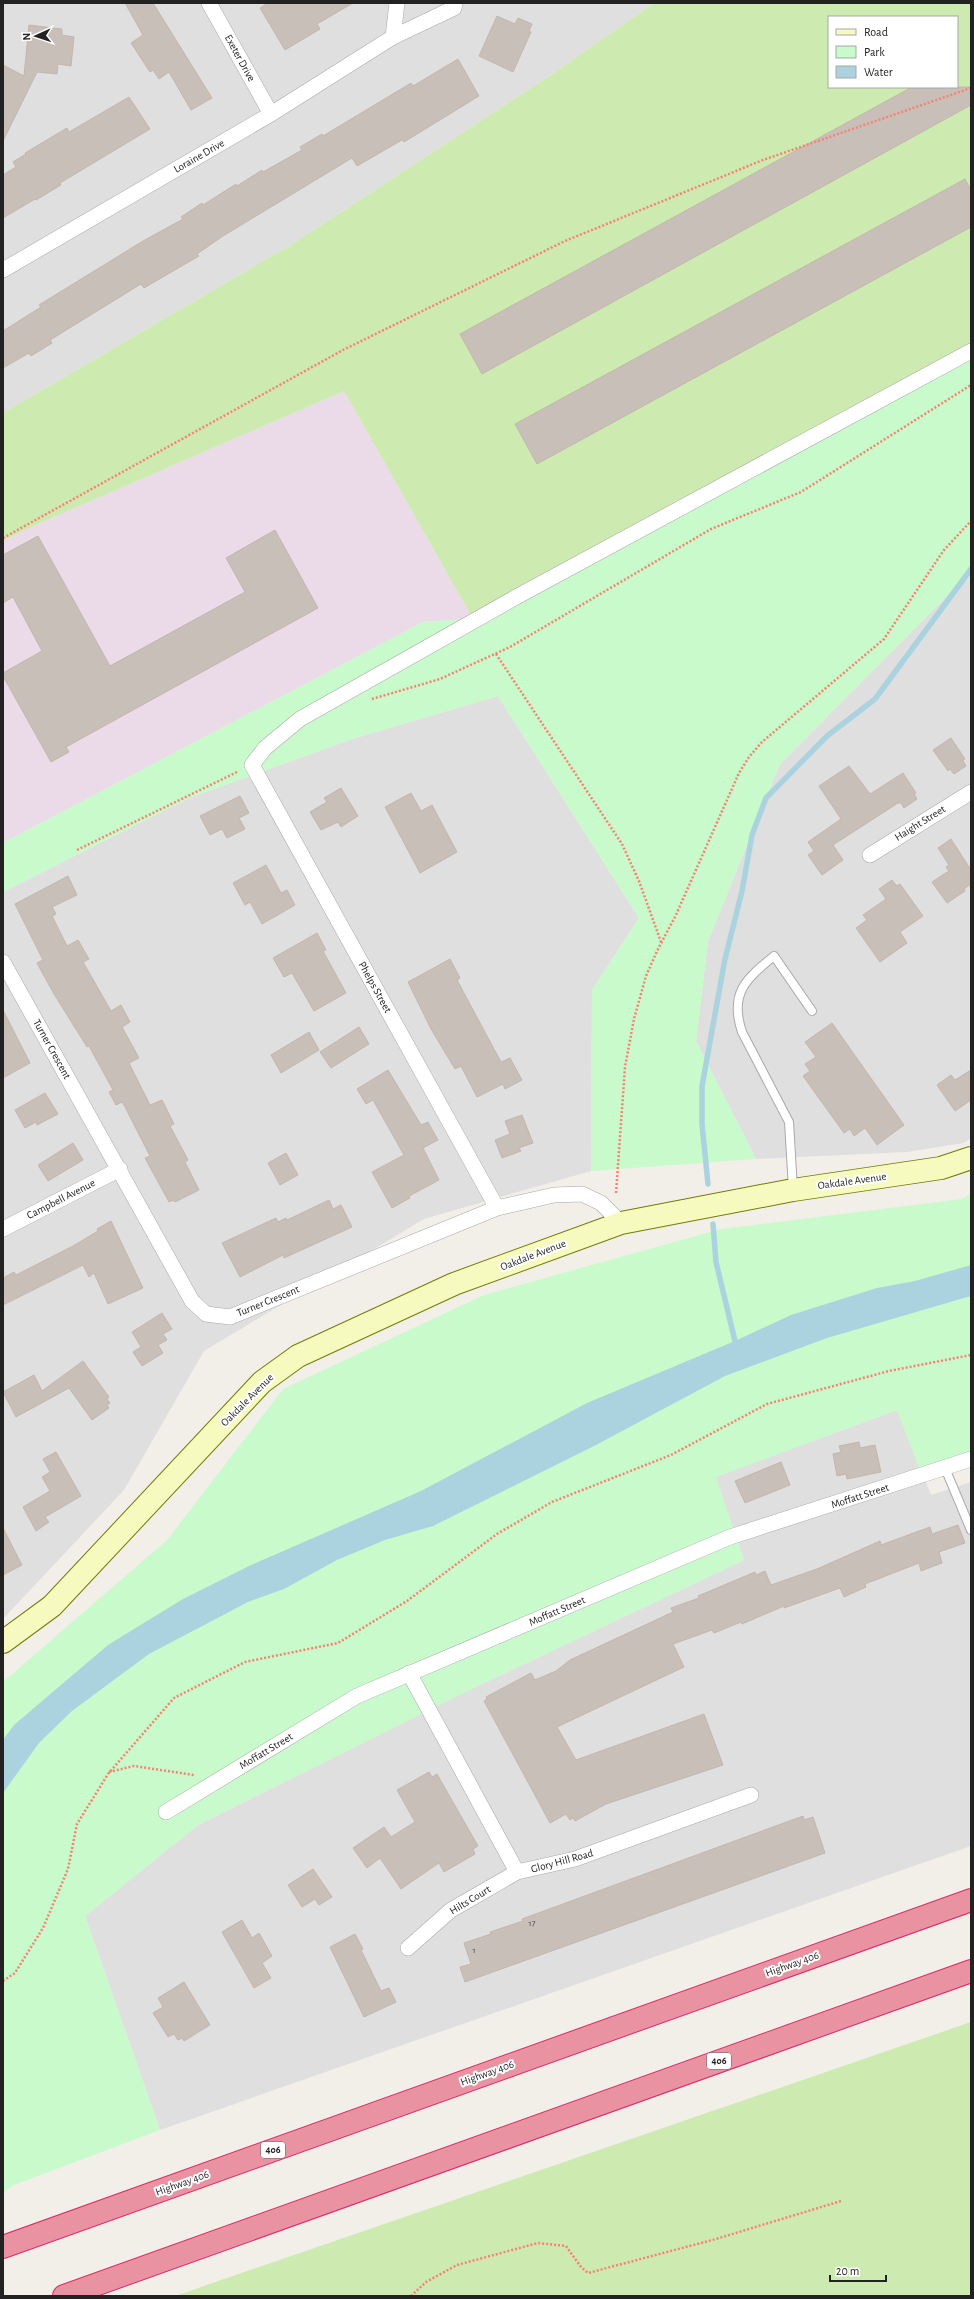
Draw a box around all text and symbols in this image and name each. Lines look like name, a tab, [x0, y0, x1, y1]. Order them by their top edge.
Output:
north arrow	[16, 16, 56, 56]
legend	[828, 16, 958, 88]
text: Road	[864, 26, 888, 38]
text: N	[21, 32, 32, 41]
street label: Exeter Drive	[223, 33, 257, 83]
text: Park	[864, 46, 885, 58]
text: Water	[864, 66, 893, 78]
street label: Loraine Drive	[172, 137, 226, 175]
street label: Haight Street	[893, 803, 948, 843]
street label: Phelps Street	[356, 960, 394, 1015]
street label: Turner Crescent	[31, 1017, 73, 1081]
street label: Oakdale Avenue	[817, 1171, 887, 1191]
street label: Campbell Avenue	[25, 1177, 97, 1221]
street label: Oakdale Avenue	[499, 1237, 567, 1273]
street label: Turner Crescent	[235, 1283, 301, 1319]
street label: Oakdale Avenue	[219, 1372, 275, 1428]
street label: Moffatt Street	[830, 1481, 891, 1511]
street label: Moffatt Street	[527, 1594, 587, 1628]
street label: Moffatt Street	[237, 1731, 295, 1771]
street label: Glory Hill Road	[530, 1847, 595, 1875]
street label: Hilts Court	[448, 1883, 493, 1916]
house number: 17	[529, 1919, 536, 1928]
house number: 1	[472, 1946, 476, 1955]
street label: Highway 406	[764, 1949, 820, 1979]
road number: 406	[707, 2053, 731, 2069]
street label: Highway 406	[459, 2058, 515, 2088]
road number: 406	[261, 2142, 285, 2158]
street label: Highway 406	[154, 2168, 210, 2198]
scale bar	[830, 2257, 886, 2283]
text: 20 m	[836, 2265, 859, 2277]

